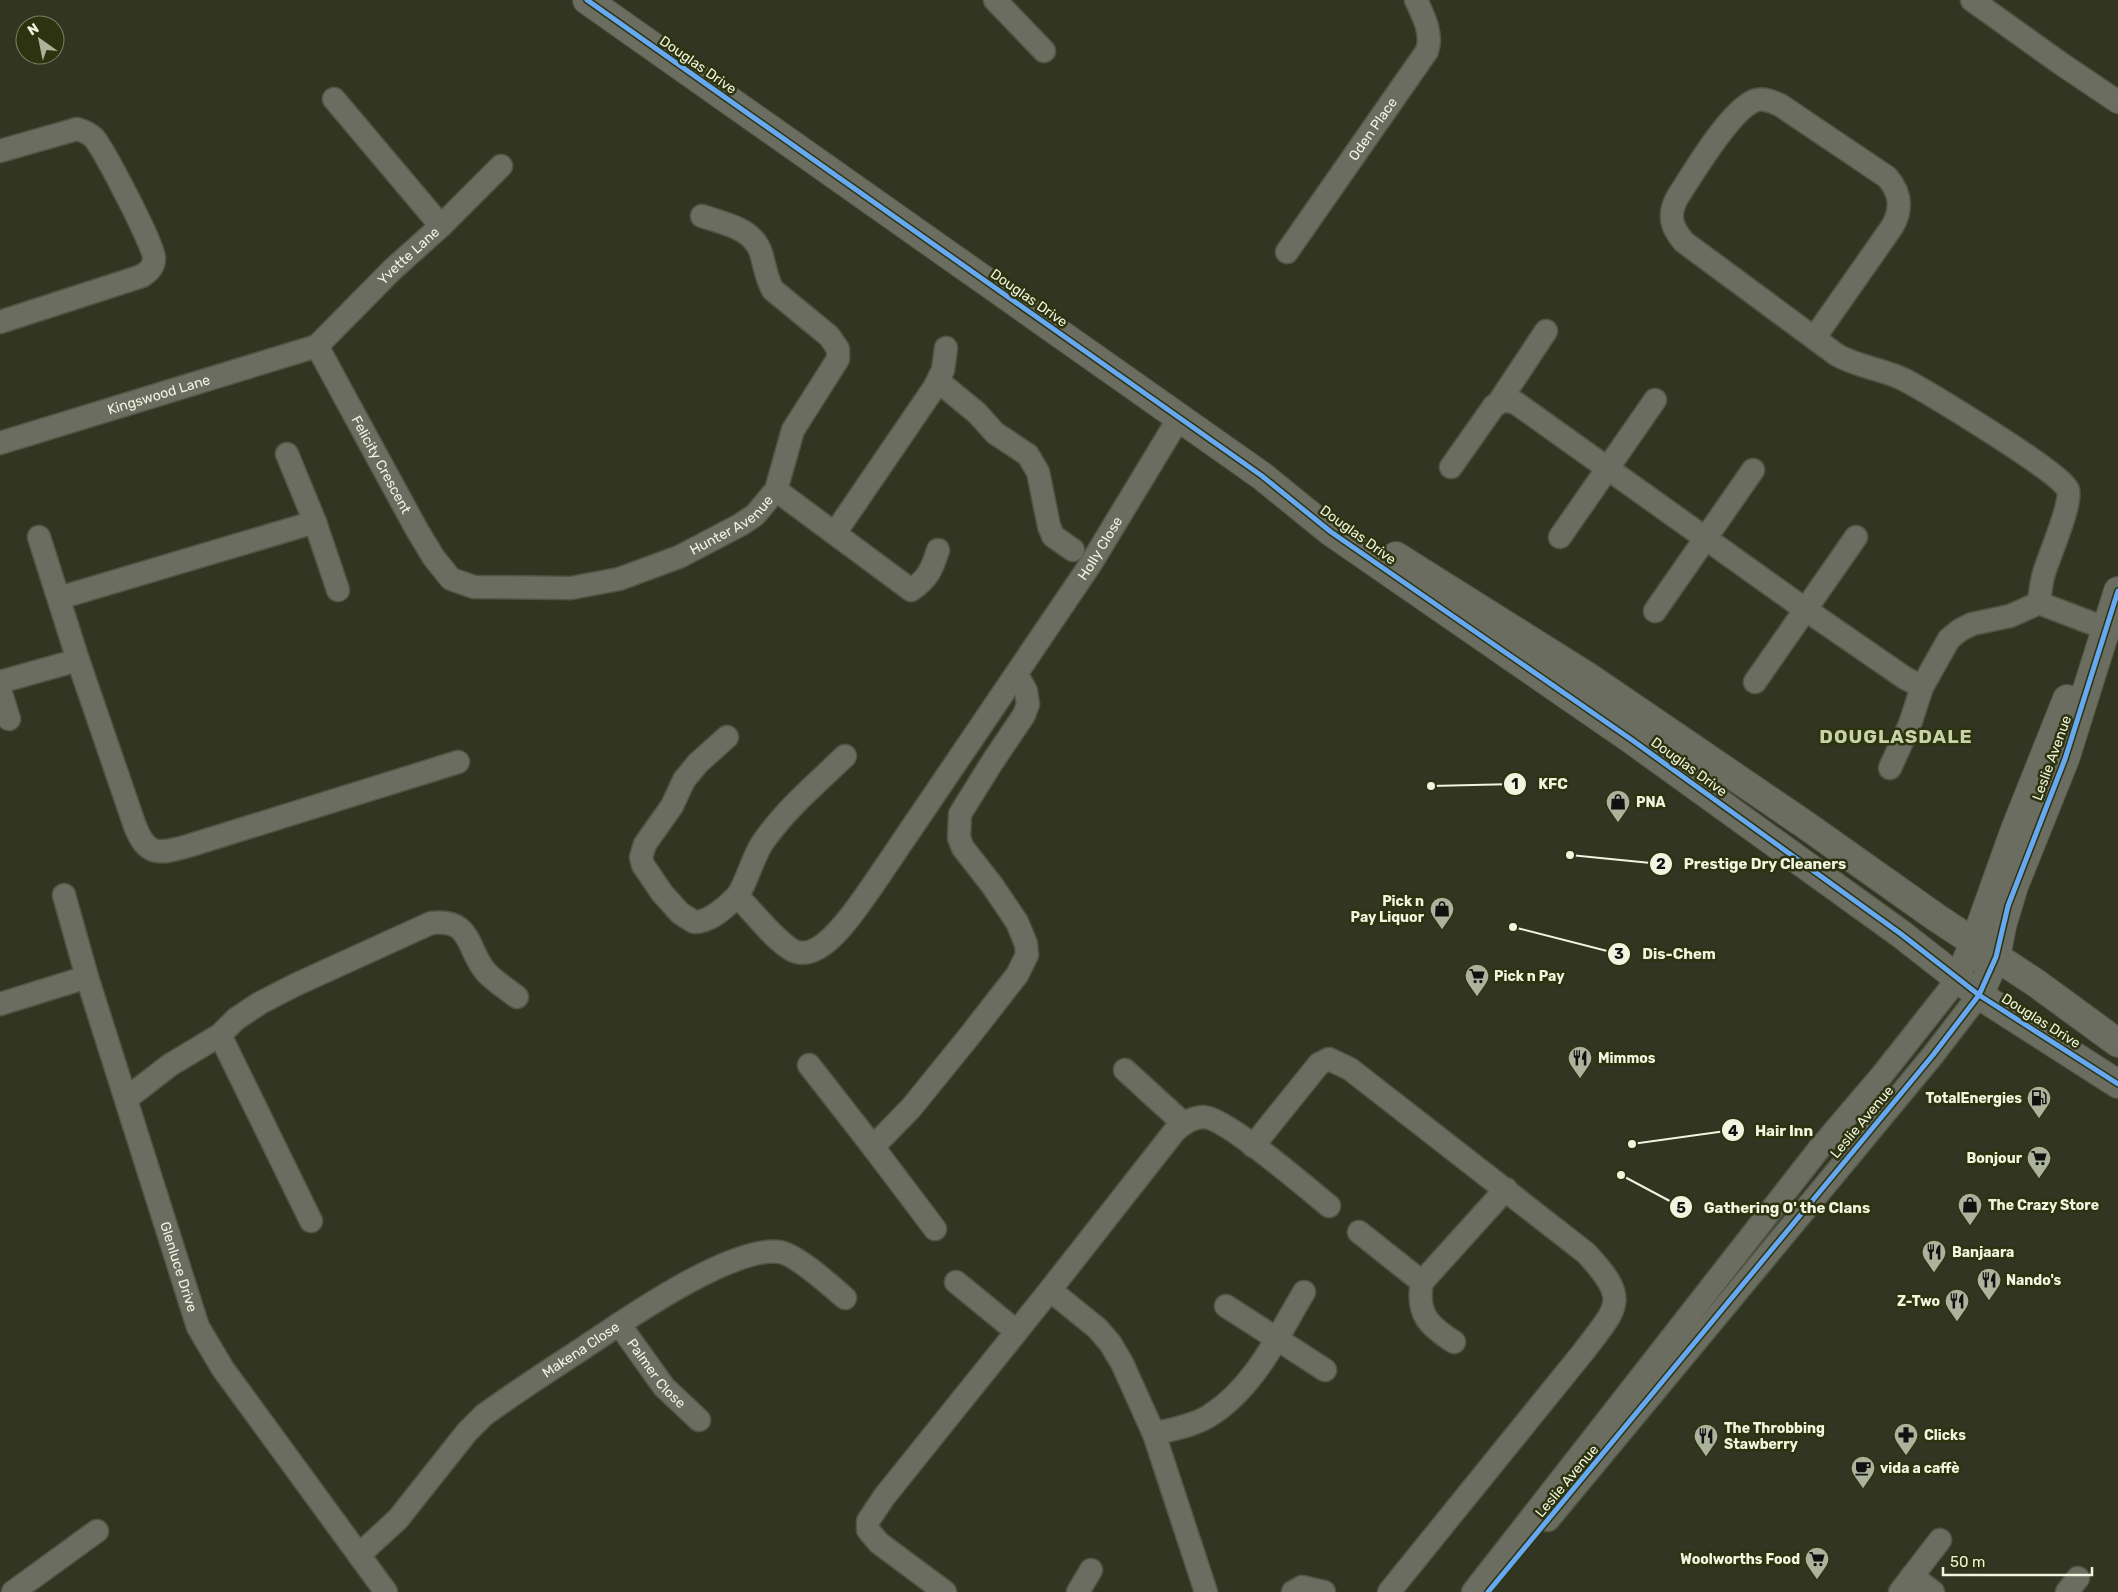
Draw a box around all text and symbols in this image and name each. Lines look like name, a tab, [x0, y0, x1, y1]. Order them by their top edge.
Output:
north arrow	[15, 15, 65, 65]
text: N	[24, 20, 42, 39]
street label: Douglas Drive	[656, 32, 740, 98]
street label: Oden Place	[1345, 94, 1401, 164]
street label: Yvette Lane	[374, 223, 443, 288]
street label: Douglas Drive	[987, 265, 1071, 331]
street label: Kingswood Lane	[105, 371, 212, 418]
street label: Felicity Crescent	[348, 413, 415, 517]
street label: Hunter Avenue	[687, 491, 777, 558]
street label: Douglas Drive	[1317, 502, 1399, 568]
street label: Holly Close	[1074, 513, 1126, 583]
street label: Leslie Avenue	[2029, 713, 2075, 803]
district label: DOUGLASDALE	[1819, 725, 1973, 748]
street label: Douglas Drive	[1648, 734, 1730, 800]
callout: KFC	[1503, 769, 1577, 799]
text: 1	[1511, 775, 1519, 793]
text: KFC	[1538, 775, 1568, 793]
shop icon: PNA	[1605, 789, 1631, 823]
place label: PNA	[1636, 794, 1666, 811]
callout: Prestige Dry Cleaners	[1648, 849, 1856, 879]
text: 2	[1656, 855, 1666, 873]
text: Prestige Dry Cleaners	[1684, 855, 1846, 873]
place label: Pick n Pay Liquor	[1351, 893, 1425, 926]
shop icon: Pick n Pay Liquor	[1429, 896, 1455, 930]
callout: Dis-Chem	[1607, 939, 1725, 969]
text: 3	[1614, 945, 1624, 963]
text: Dis-Chem	[1642, 945, 1716, 963]
supermarket icon: Pick n Pay	[1464, 963, 1490, 997]
place label: Pick n Pay	[1494, 968, 1565, 985]
street label: Douglas Drive	[1998, 990, 2084, 1052]
restaurant icon: Mimmos	[1567, 1045, 1593, 1079]
place label: Mimmos	[1598, 1050, 1656, 1067]
street label: Leslie Avenue	[1827, 1082, 1897, 1162]
fuel station icon: TotalEnergies	[2026, 1085, 2052, 1119]
place label: TotalEnergies	[1926, 1090, 2022, 1107]
callout: Hair Inn	[1720, 1115, 1824, 1145]
text: 4	[1728, 1122, 1738, 1140]
text: Hair Inn	[1755, 1122, 1813, 1140]
supermarket icon: Bonjour	[2026, 1145, 2052, 1179]
place label: Bonjour	[1966, 1150, 2023, 1167]
callout: Gathering O' the Clans	[1669, 1192, 1881, 1222]
shop icon: The Crazy Store	[1957, 1192, 1983, 1226]
place label: The Crazy Store	[1988, 1197, 2099, 1214]
text: 5	[1676, 1199, 1686, 1217]
text: Gathering O' the Clans	[1704, 1199, 1870, 1217]
street label: Glenluce Drive	[157, 1219, 201, 1314]
restaurant icon: Banjaara	[1921, 1239, 1947, 1273]
place label: Banjaara	[1952, 1244, 2014, 1261]
restaurant icon: Nando's	[1976, 1267, 2002, 1301]
place label: Nando's	[2006, 1272, 2062, 1289]
restaurant icon: Z-Two	[1944, 1288, 1970, 1322]
place label: Z-Two	[1897, 1293, 1940, 1310]
street label: Makena Close	[539, 1318, 623, 1381]
street label: Palmer Close	[624, 1335, 689, 1412]
place label: The Throbbing Stawberry	[1724, 1420, 1825, 1453]
pharmacy icon: Clicks	[1893, 1422, 1919, 1456]
restaurant icon: The Throbbing Stawberry	[1693, 1423, 1719, 1457]
place label: Clicks	[1924, 1427, 1966, 1444]
street label: Leslie Avenue	[1532, 1441, 1602, 1521]
cafe icon: vida a caffè	[1850, 1455, 1876, 1489]
place label: vida a caffè	[1880, 1460, 1960, 1477]
scale bar	[1943, 1544, 2092, 1576]
supermarket icon: Woolworths Food	[1804, 1546, 1830, 1580]
place label: Woolworths Food	[1680, 1551, 1800, 1568]
text: 50 m	[1950, 1553, 1985, 1571]

